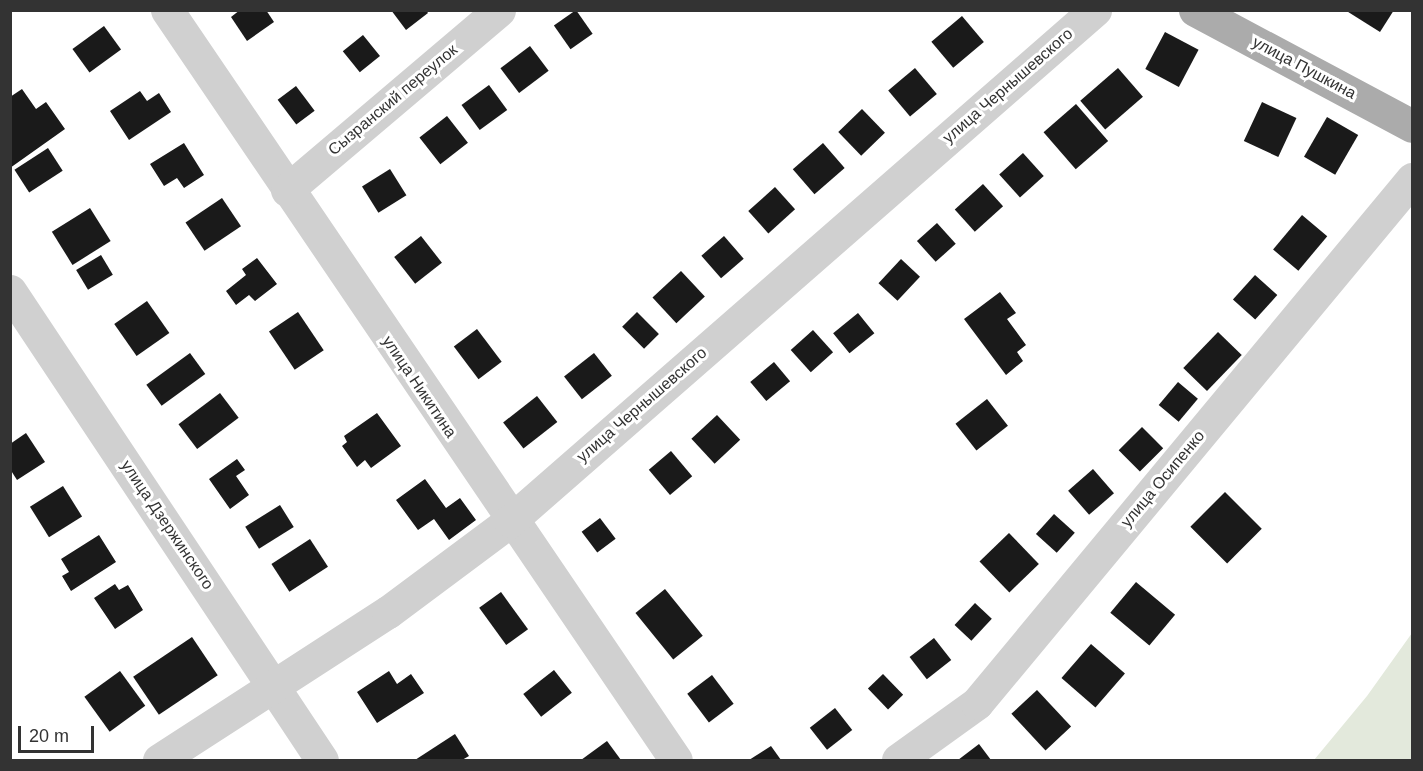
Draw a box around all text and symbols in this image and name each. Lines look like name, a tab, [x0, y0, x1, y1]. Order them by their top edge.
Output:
street label: улица Чернышевского	[939, 24, 1077, 148]
street label: улица Пушкина	[1249, 33, 1359, 103]
street label: Сызранский переулок	[325, 40, 461, 160]
street label: улица Никитина	[378, 332, 460, 442]
street label: улица Чернышевского	[573, 343, 711, 467]
street label: улица Осипенко	[1117, 427, 1209, 531]
street label: улица Дзержинского	[117, 457, 217, 593]
scale bar	[21, 714, 98, 752]
text: 20 m	[29, 726, 69, 746]

